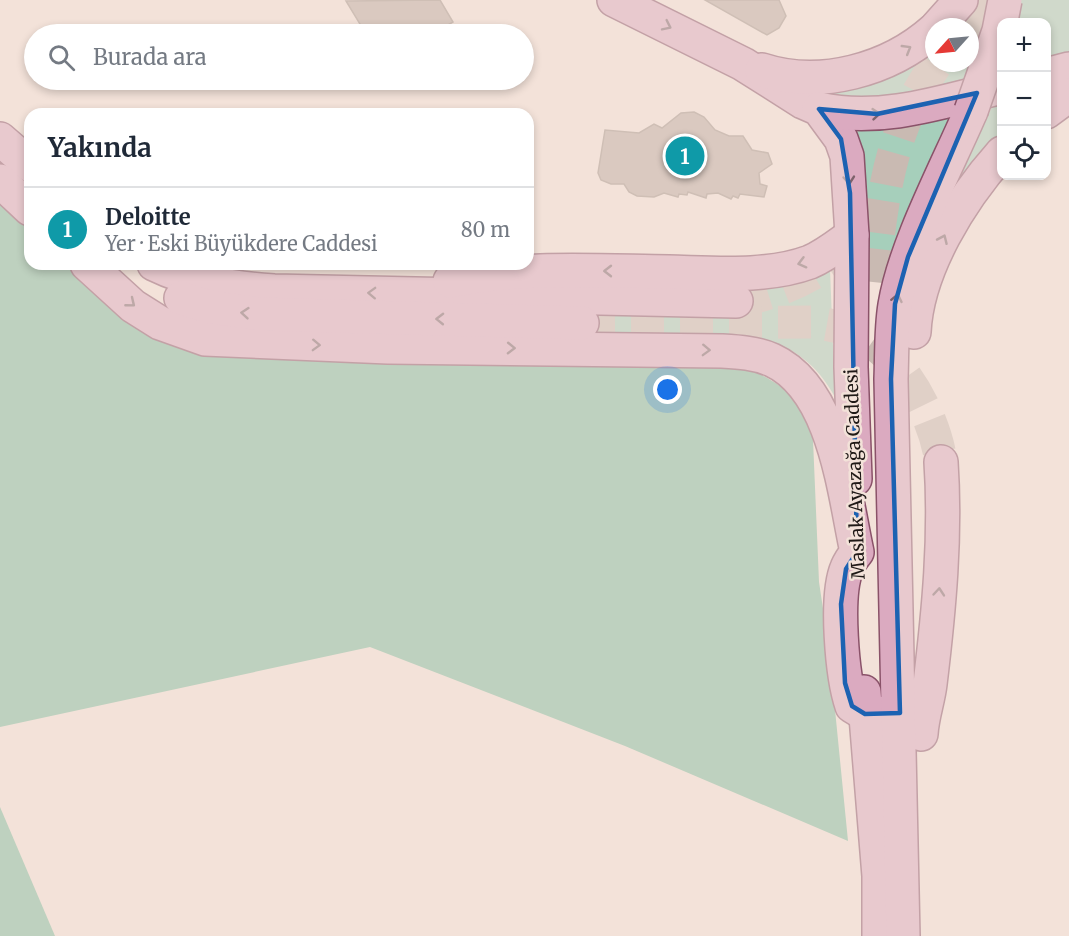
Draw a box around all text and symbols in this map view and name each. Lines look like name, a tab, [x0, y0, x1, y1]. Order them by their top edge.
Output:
one-way arrow	[660, 18, 671, 30]
north arrow	[925, 18, 979, 72]
map controls	[997, 18, 1051, 180]
button: +	[997, 18, 1051, 72]
search box	[24, 24, 534, 90]
icon: search	[45, 41, 78, 74]
text: Burada ara	[93, 43, 207, 71]
one-way arrow	[901, 45, 911, 56]
button: −	[997, 72, 1051, 126]
one-way arrow	[872, 108, 881, 121]
button: locate	[997, 126, 1051, 180]
text: Yakında	[48, 131, 152, 164]
pin: 1	[666, 134, 704, 178]
one-way arrow	[842, 175, 855, 184]
text: Deloitte	[105, 203, 191, 231]
text: 1	[63, 217, 72, 242]
text: 80 m	[461, 217, 510, 242]
text: Yer · Eski Büyükdere Caddesi	[105, 231, 377, 256]
one-way arrow	[935, 234, 947, 245]
one-way arrow	[797, 256, 807, 269]
one-way arrow	[603, 265, 612, 277]
one-way arrow	[368, 286, 377, 299]
one-way arrow	[890, 293, 903, 303]
one-way arrow	[124, 296, 135, 307]
one-way arrow	[240, 307, 249, 320]
one-way arrow	[435, 313, 444, 325]
one-way arrow	[312, 338, 321, 351]
one-way arrow	[507, 342, 516, 355]
one-way arrow	[702, 344, 711, 357]
street label: Maslak Ayazağa Caddesi	[839, 368, 870, 580]
your location	[653, 375, 682, 404]
one-way arrow	[932, 587, 945, 596]

